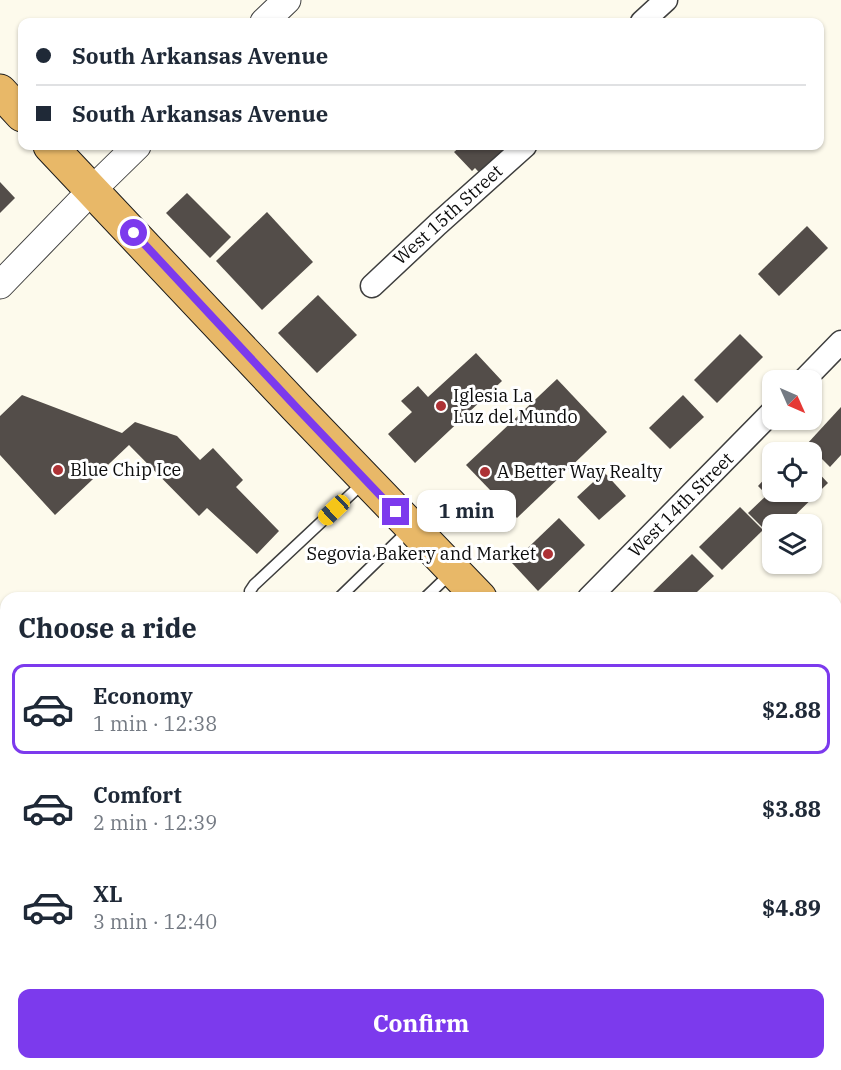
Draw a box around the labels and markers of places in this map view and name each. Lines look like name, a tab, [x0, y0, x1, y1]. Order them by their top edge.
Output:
place label: Iglesia La Luz del Mundo	[453, 384, 578, 428]
marker: Iglesia La Luz del Mundo	[434, 399, 448, 413]
place label: Blue Chip Ice	[70, 458, 181, 481]
place label: A Better Way Realty	[497, 460, 663, 483]
marker: Blue Chip Ice	[51, 463, 65, 477]
marker: A Better Way Realty	[478, 465, 492, 479]
place label: Segovia Bakery and Market	[307, 542, 536, 565]
marker: Segovia Bakery and Market	[541, 547, 555, 561]

